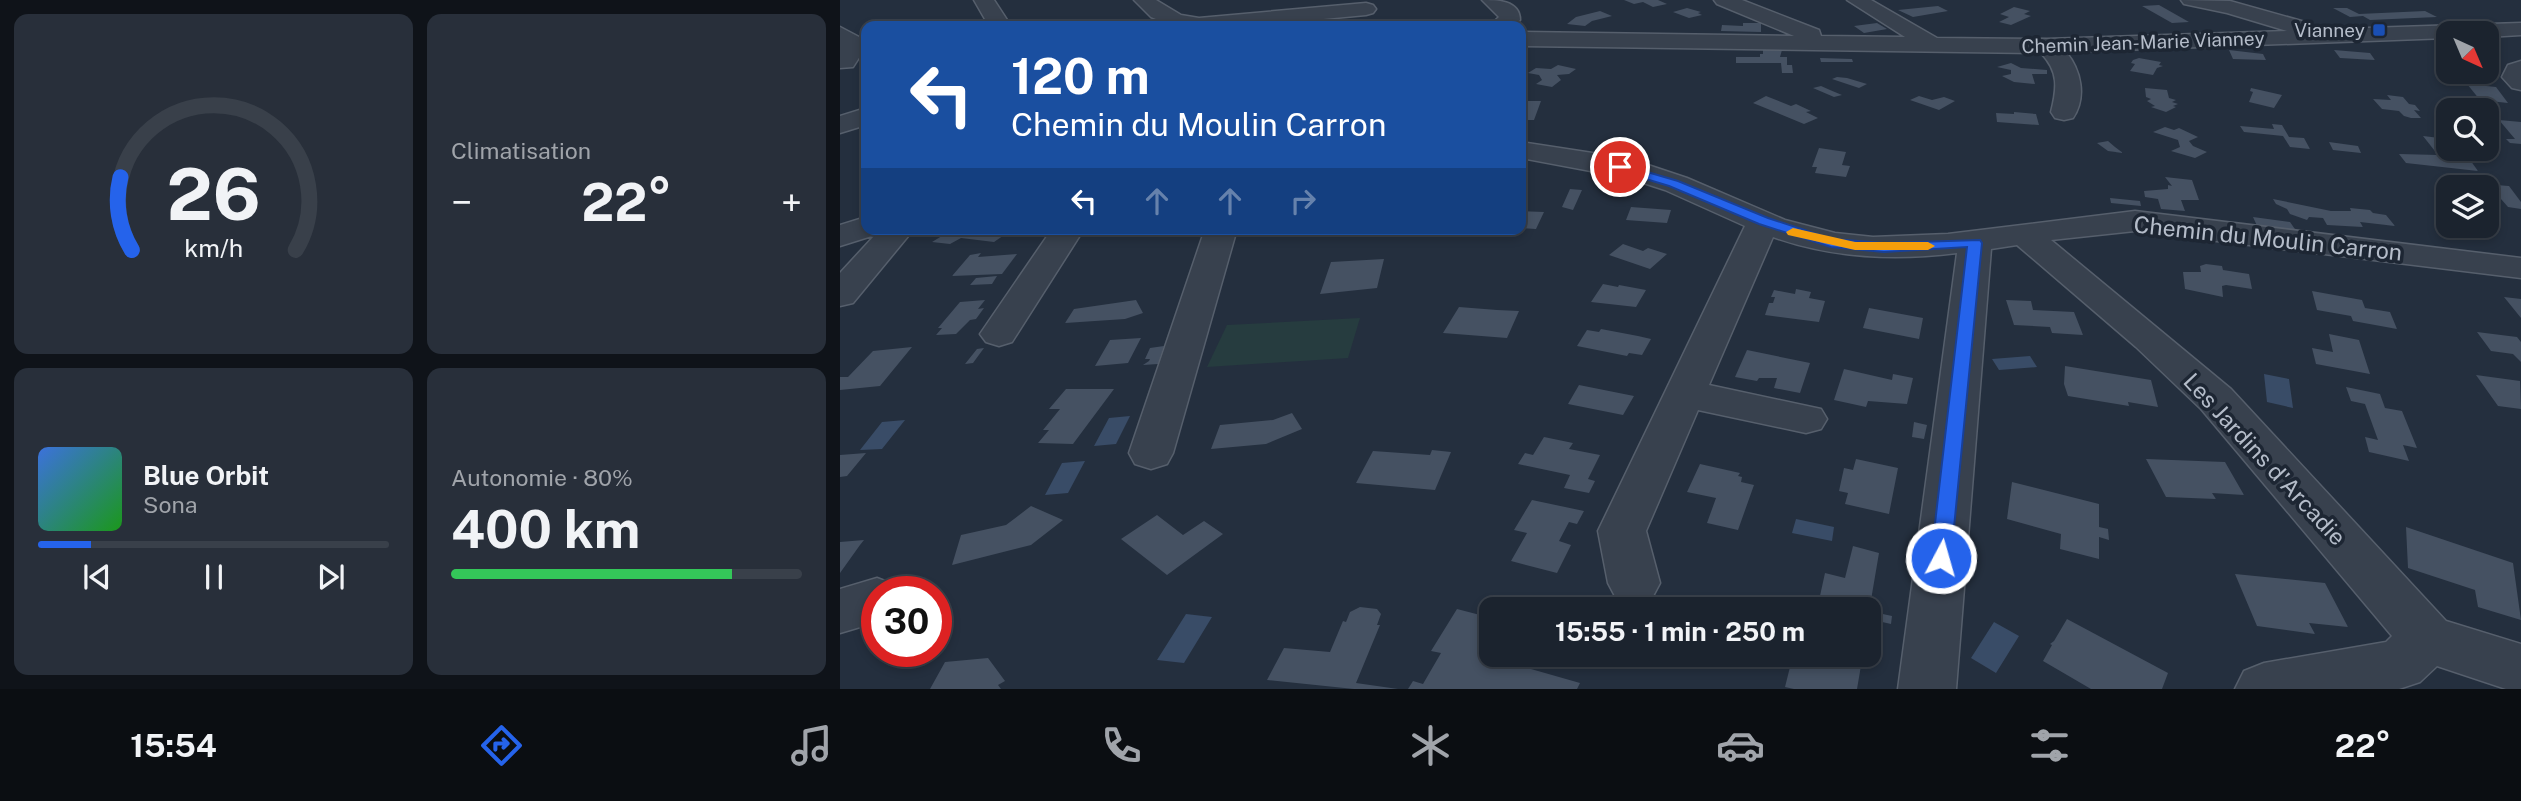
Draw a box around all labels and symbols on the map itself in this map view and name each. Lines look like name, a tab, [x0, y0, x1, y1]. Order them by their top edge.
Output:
place label: Vianney	[2294, 19, 2365, 41]
north arrow	[2436, 21, 2499, 84]
marker: Vianney	[2371, 22, 2387, 38]
street label: Chemin Jean-Marie Vianney	[2021, 27, 2265, 57]
pin	[1590, 137, 1650, 197]
street label: Chemin du Moulin Carron	[2132, 210, 2404, 266]
street label: Les Jardins d'Arcadie	[2178, 367, 2352, 551]
position arrow	[1904, 521, 1978, 595]
speed limit sign: 30	[861, 576, 952, 667]

